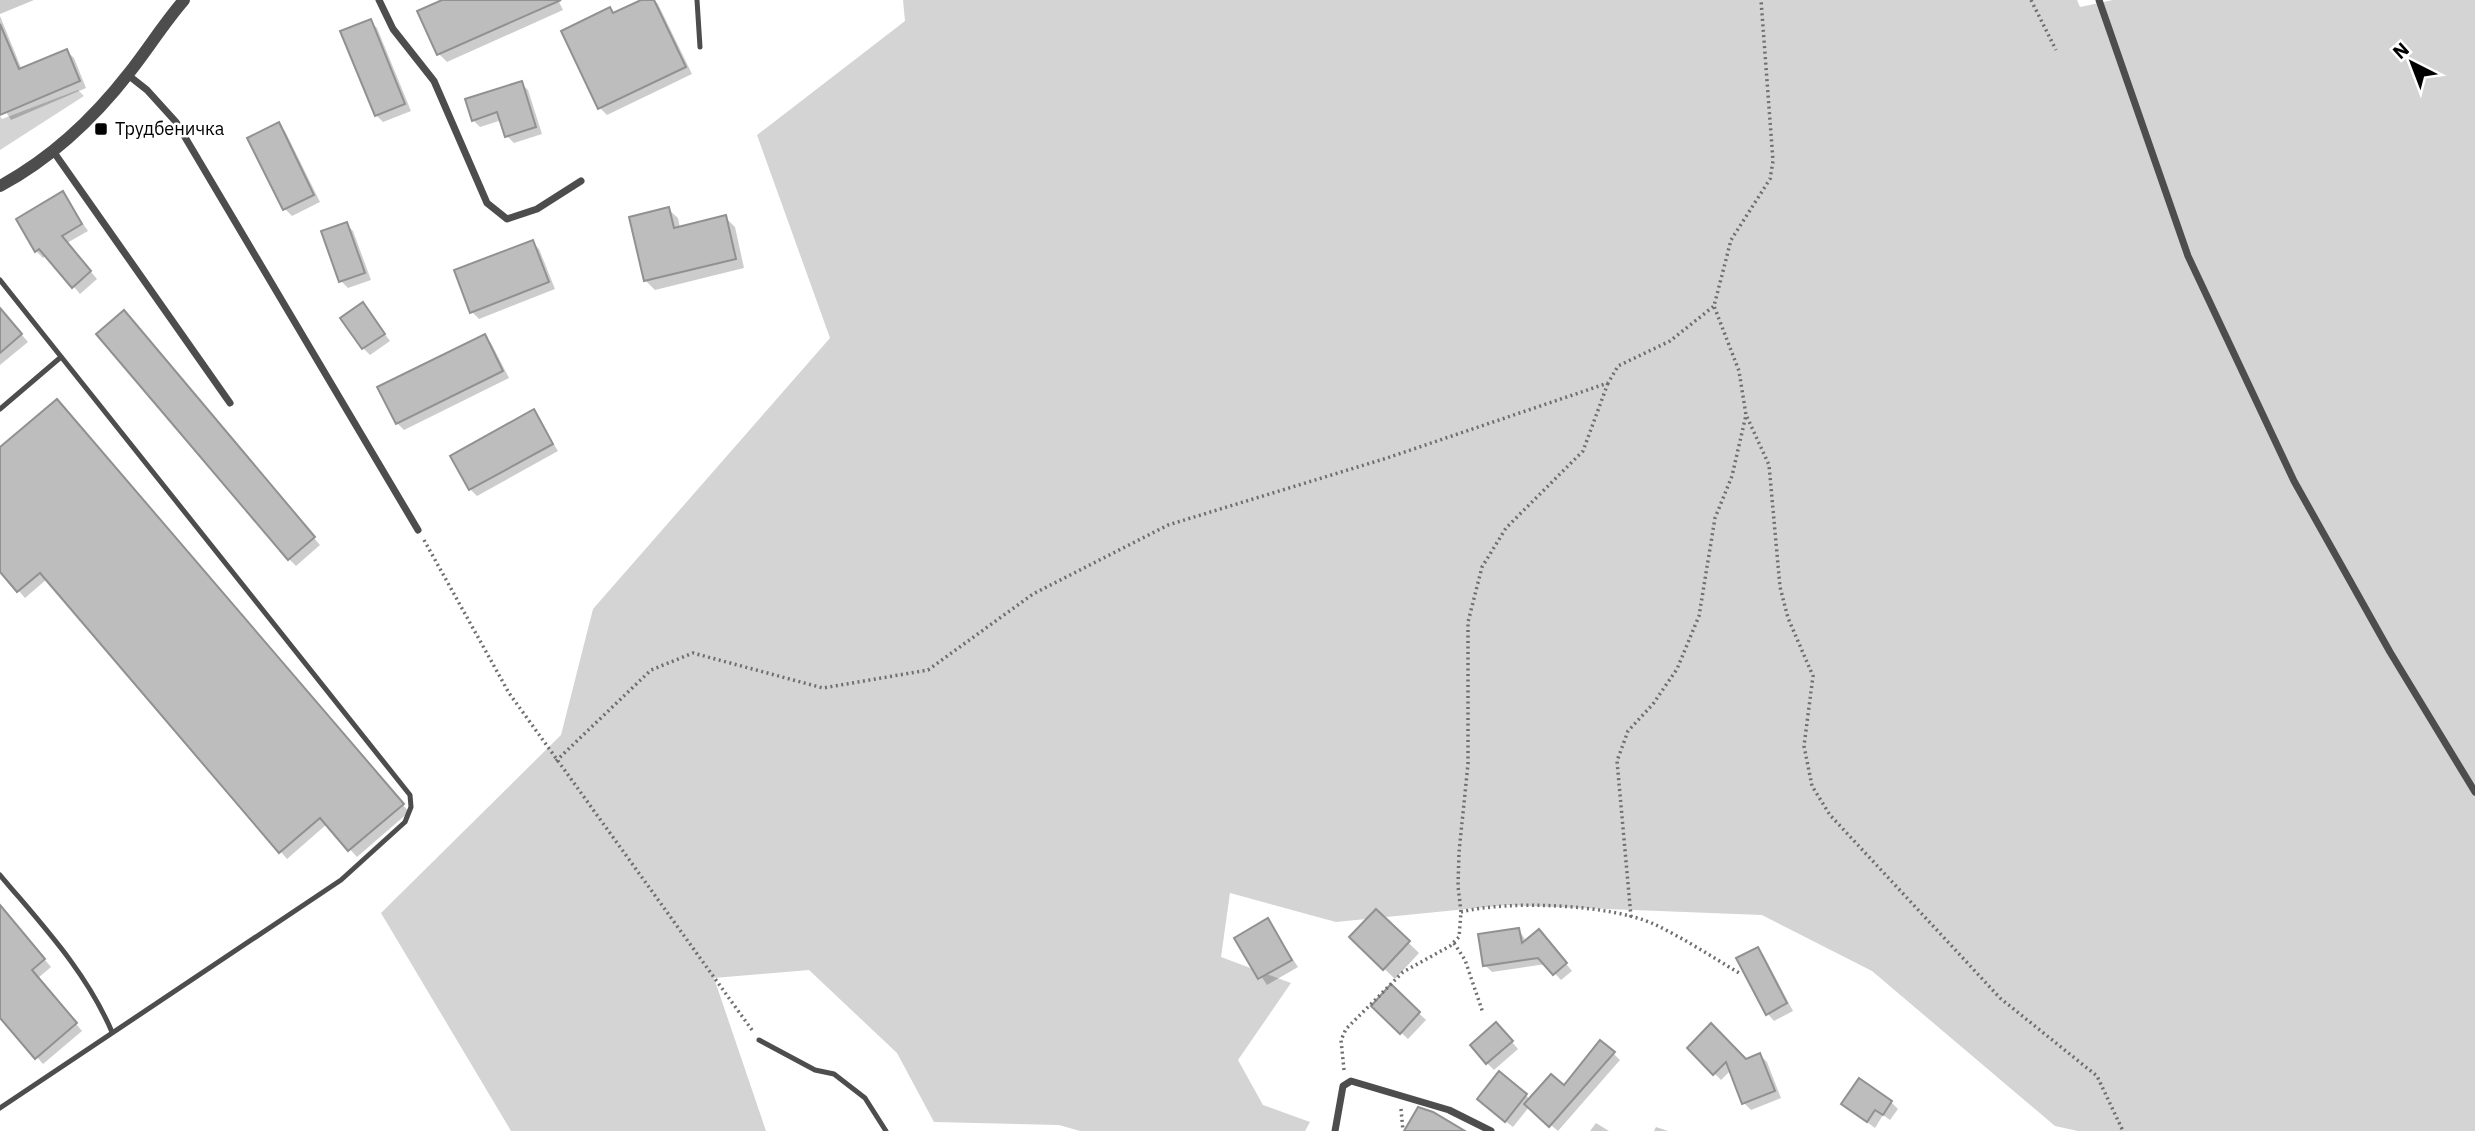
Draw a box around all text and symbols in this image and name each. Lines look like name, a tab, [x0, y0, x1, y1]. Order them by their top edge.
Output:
north arrow	[2377, 28, 2447, 98]
text: N	[2387, 37, 2414, 64]
place label: Трудбеничка	[115, 117, 225, 140]
marker: Трудбеничка	[93, 121, 109, 137]

